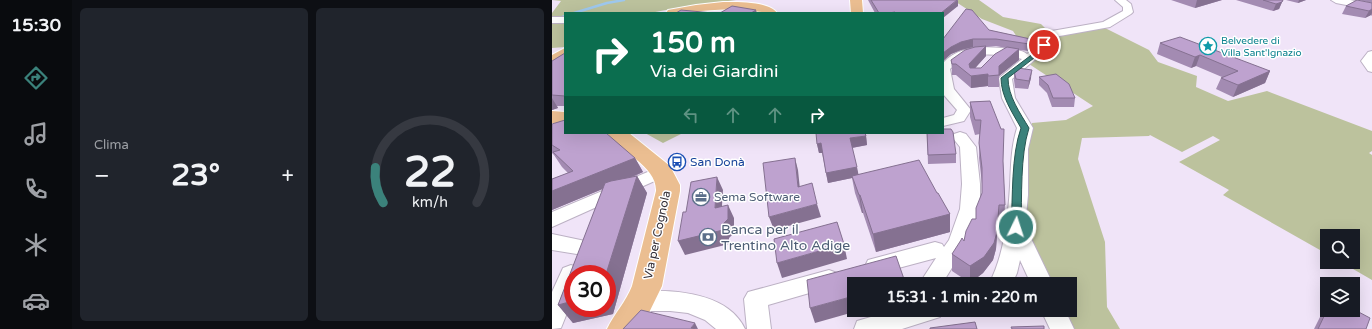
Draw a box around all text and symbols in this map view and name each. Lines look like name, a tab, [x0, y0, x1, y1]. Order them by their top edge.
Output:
text: 15:30	[11, 14, 61, 36]
text: 150 m	[650, 26, 736, 60]
icon: right	[584, 28, 636, 80]
pin	[1027, 28, 1061, 62]
icon: arrive	[1033, 34, 1055, 56]
place label: Belvedere di Villa Sant'Ignazio	[1221, 35, 1302, 59]
place icon: Belvedere di Villa Sant'Ignazio	[1198, 36, 1218, 56]
text: Via dei Giardini	[650, 60, 778, 82]
icon: directions	[22, 64, 50, 92]
icon: left	[680, 104, 702, 126]
icon: ahead	[722, 104, 744, 126]
icon: ahead	[764, 104, 786, 126]
icon: right	[806, 104, 828, 126]
icon: music	[22, 120, 50, 148]
text: Clima	[94, 137, 129, 153]
text: 22	[404, 147, 456, 197]
bus stop icon: San Donà	[667, 152, 687, 172]
place label: San Donà	[690, 155, 745, 169]
text: 23°	[171, 157, 220, 194]
text: −	[94, 163, 110, 189]
text: +	[282, 163, 294, 189]
icon: phone	[22, 175, 50, 203]
office icon: Sema Software	[691, 187, 711, 207]
street label: Via per Cognola	[641, 189, 673, 281]
place label: Sema Software	[714, 190, 800, 204]
text: km/h	[412, 193, 448, 210]
position arrow	[995, 206, 1037, 248]
place label: Banca per il Trentino Alto Adige	[721, 221, 850, 254]
bank icon: Banca per il Trentino Alto Adige	[698, 227, 718, 247]
map controls	[1320, 229, 1360, 317]
button: search	[1320, 229, 1360, 269]
icon: climate	[22, 231, 50, 259]
speed limit sign: 30	[564, 265, 616, 317]
button: layers	[1320, 277, 1360, 317]
icon: car	[22, 287, 50, 315]
text: 15:31 · 1 min · 220 m	[887, 288, 1037, 306]

